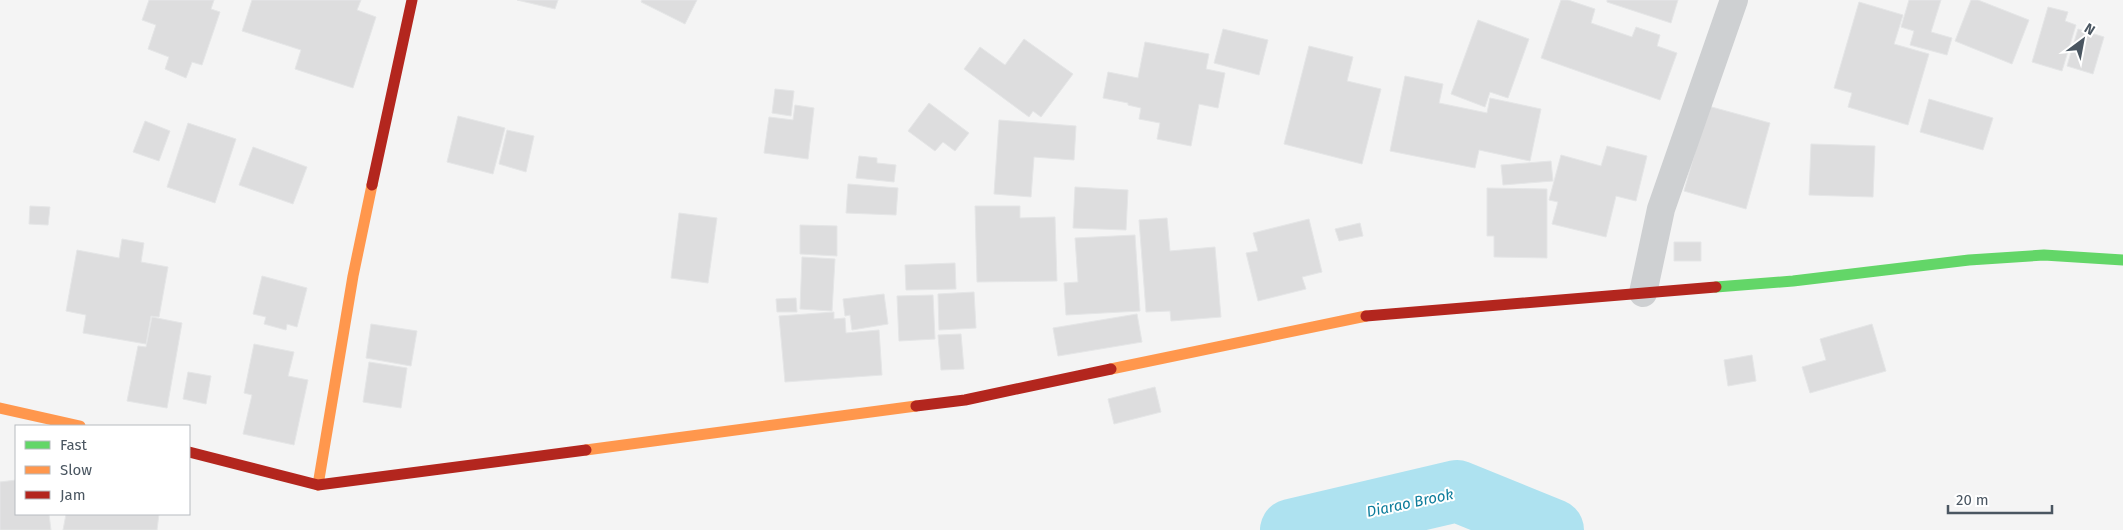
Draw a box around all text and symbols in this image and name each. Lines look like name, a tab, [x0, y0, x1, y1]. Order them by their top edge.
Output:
north arrow	[2058, 15, 2108, 65]
text: N	[2081, 20, 2098, 39]
legend	[15, 425, 190, 515]
text: Fast	[60, 436, 87, 454]
text: Slow	[60, 461, 92, 479]
scale bar	[1948, 482, 2052, 514]
water label: Diarao Brook	[1365, 485, 1455, 521]
text: Jam	[60, 486, 86, 504]
text: 20 m	[1956, 491, 1989, 509]

